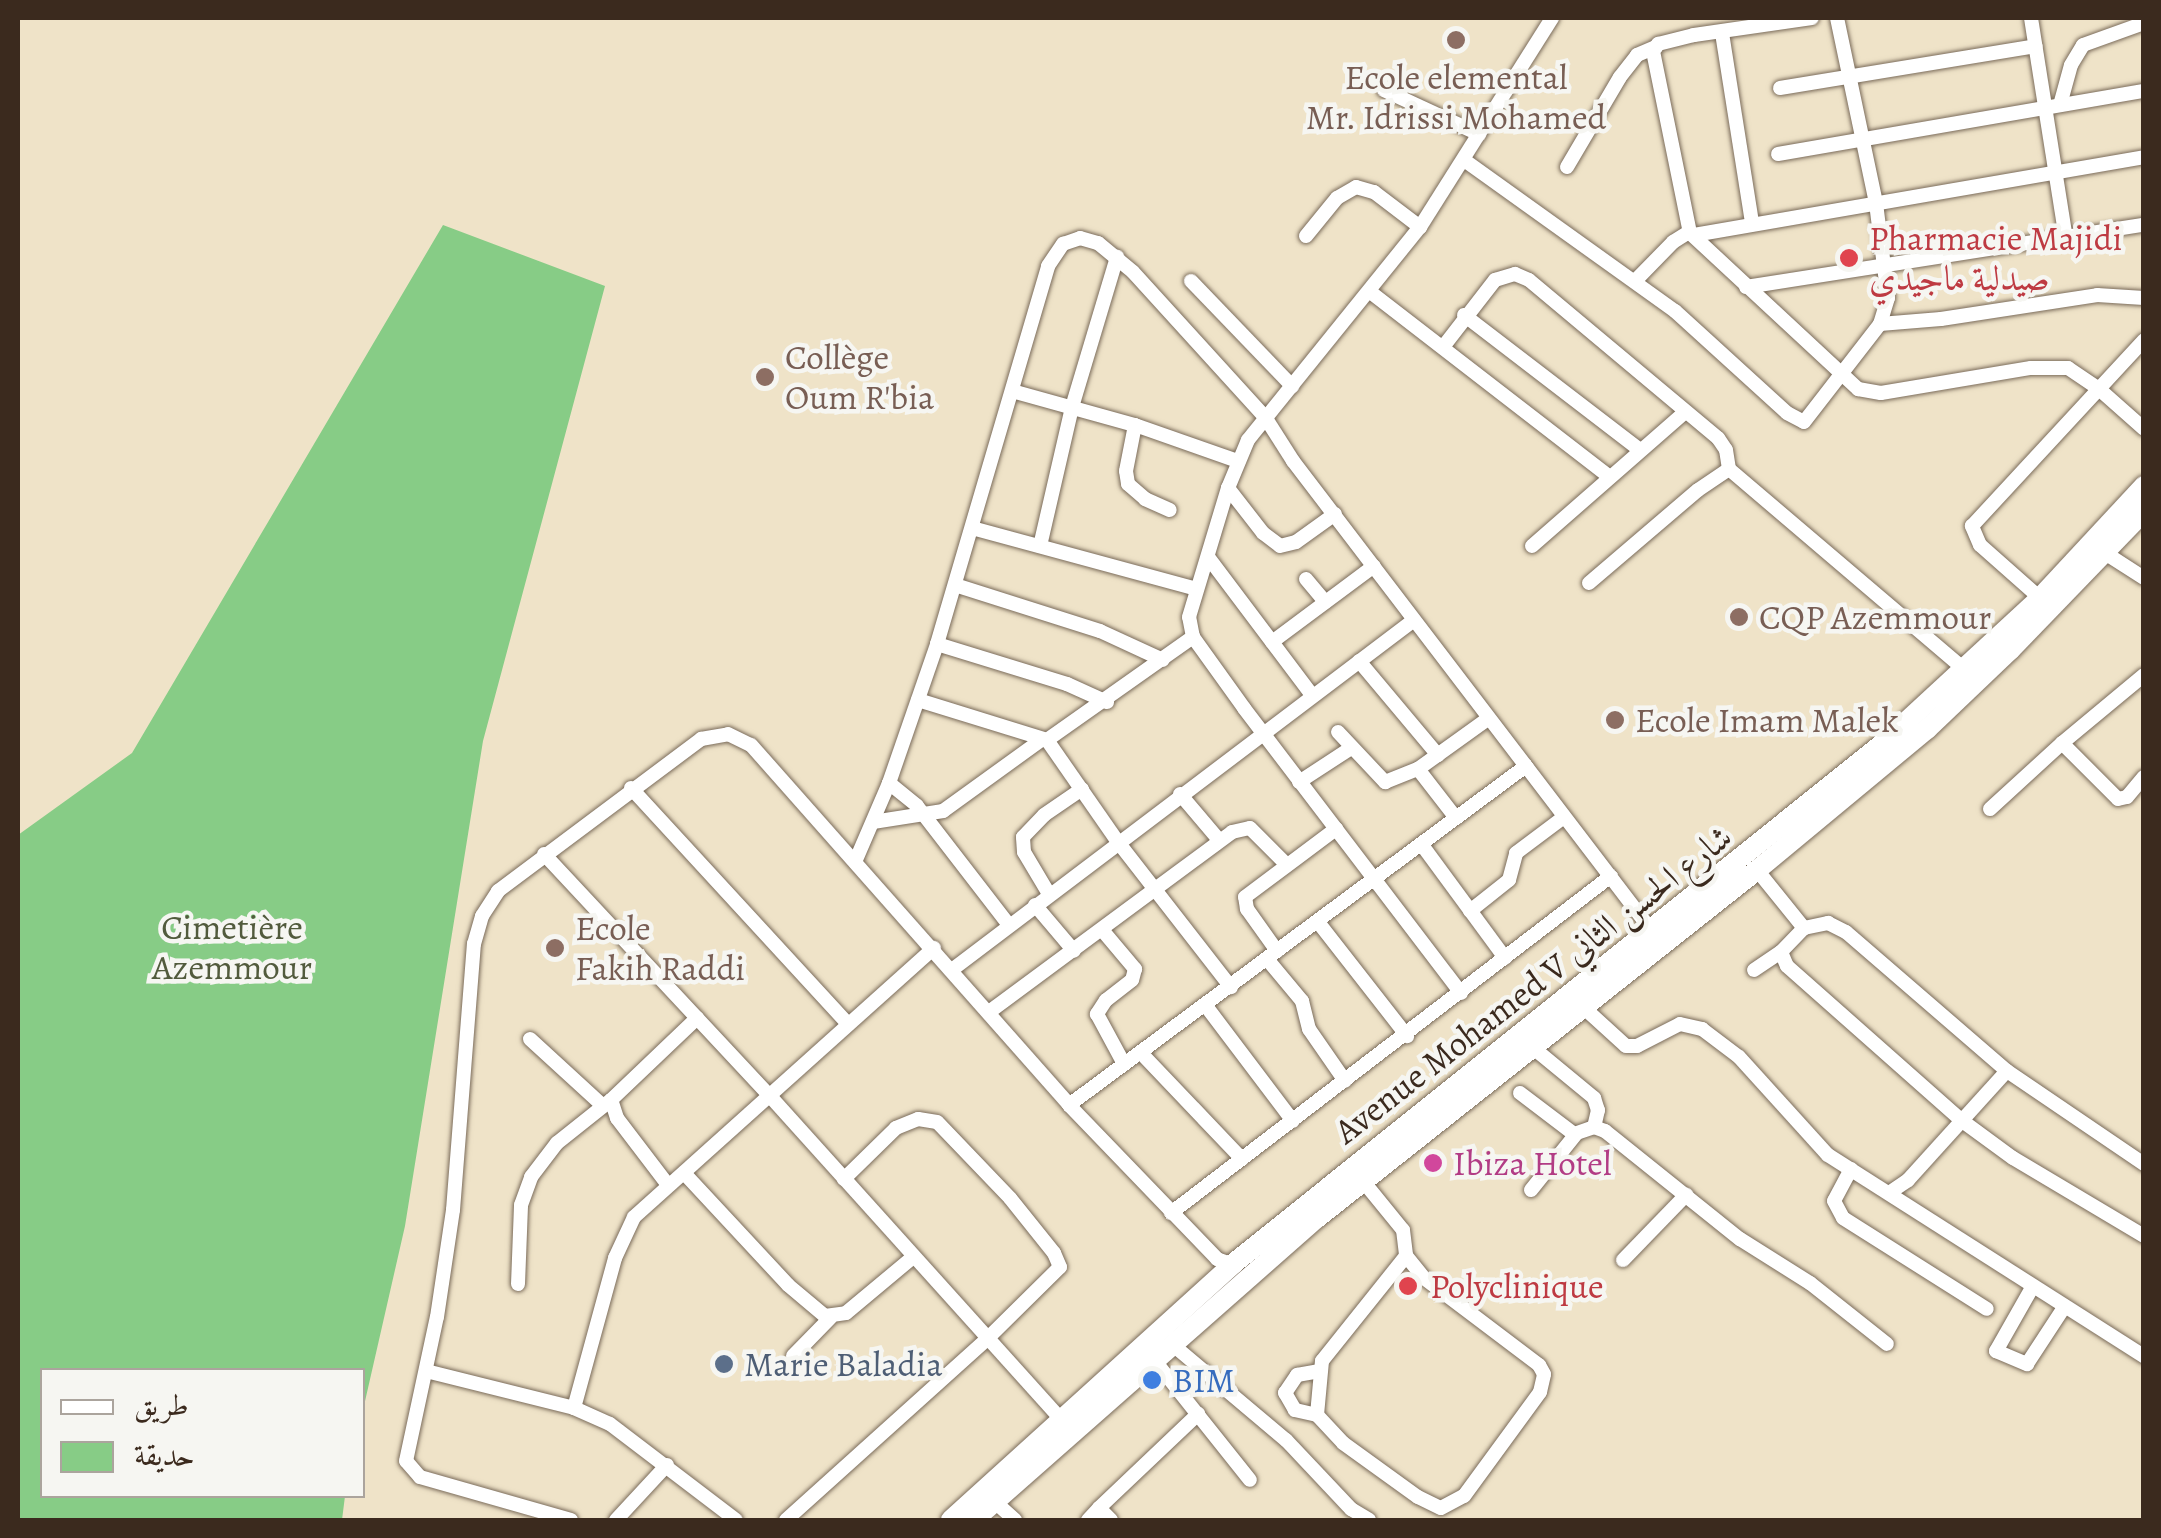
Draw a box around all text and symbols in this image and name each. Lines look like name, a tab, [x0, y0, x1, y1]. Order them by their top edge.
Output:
marker: Ecole elemental Mr. Idrissi Mohamed	[1445, 29, 1467, 51]
place label: Ecole elemental Mr. Idrissi Mohamed	[1305, 56, 1607, 138]
place label: Pharmacie Majidi صيدلية ماجيدي	[1869, 217, 2122, 299]
marker: Pharmacie Majidi صيدلية ماجيدي	[1838, 247, 1860, 269]
place label: Collège Oum R'bia	[785, 336, 934, 418]
marker: Collège Oum R'bia	[754, 366, 776, 388]
place label: CQP Azemmour	[1759, 596, 1991, 638]
marker: CQP Azemmour	[1728, 606, 1750, 628]
place label: Ecole Imam Malek	[1635, 699, 1899, 741]
marker: Ecole Imam Malek	[1604, 709, 1626, 731]
street label: Avenue Mohamed V شارع الحسن الثاني	[1326, 816, 1740, 1152]
park label: Cimetière Azemmour	[152, 906, 312, 988]
place label: Ecole Fakih Raddi	[575, 907, 745, 989]
marker: Ecole Fakih Raddi	[544, 937, 566, 959]
place label: Ibiza Hotel	[1453, 1142, 1612, 1184]
marker: Ibiza Hotel	[1422, 1152, 1444, 1174]
place label: Polyclinique	[1430, 1265, 1604, 1307]
marker: Polyclinique	[1395, 1273, 1421, 1299]
place label: Marie Baladia	[744, 1343, 943, 1385]
marker: Marie Baladia	[713, 1353, 735, 1375]
place label: BIM	[1172, 1359, 1235, 1401]
legend	[40, 1368, 365, 1498]
marker: BIM	[1141, 1369, 1163, 1391]
text: طريق	[134, 1385, 189, 1425]
text: حديقة	[134, 1435, 195, 1475]

